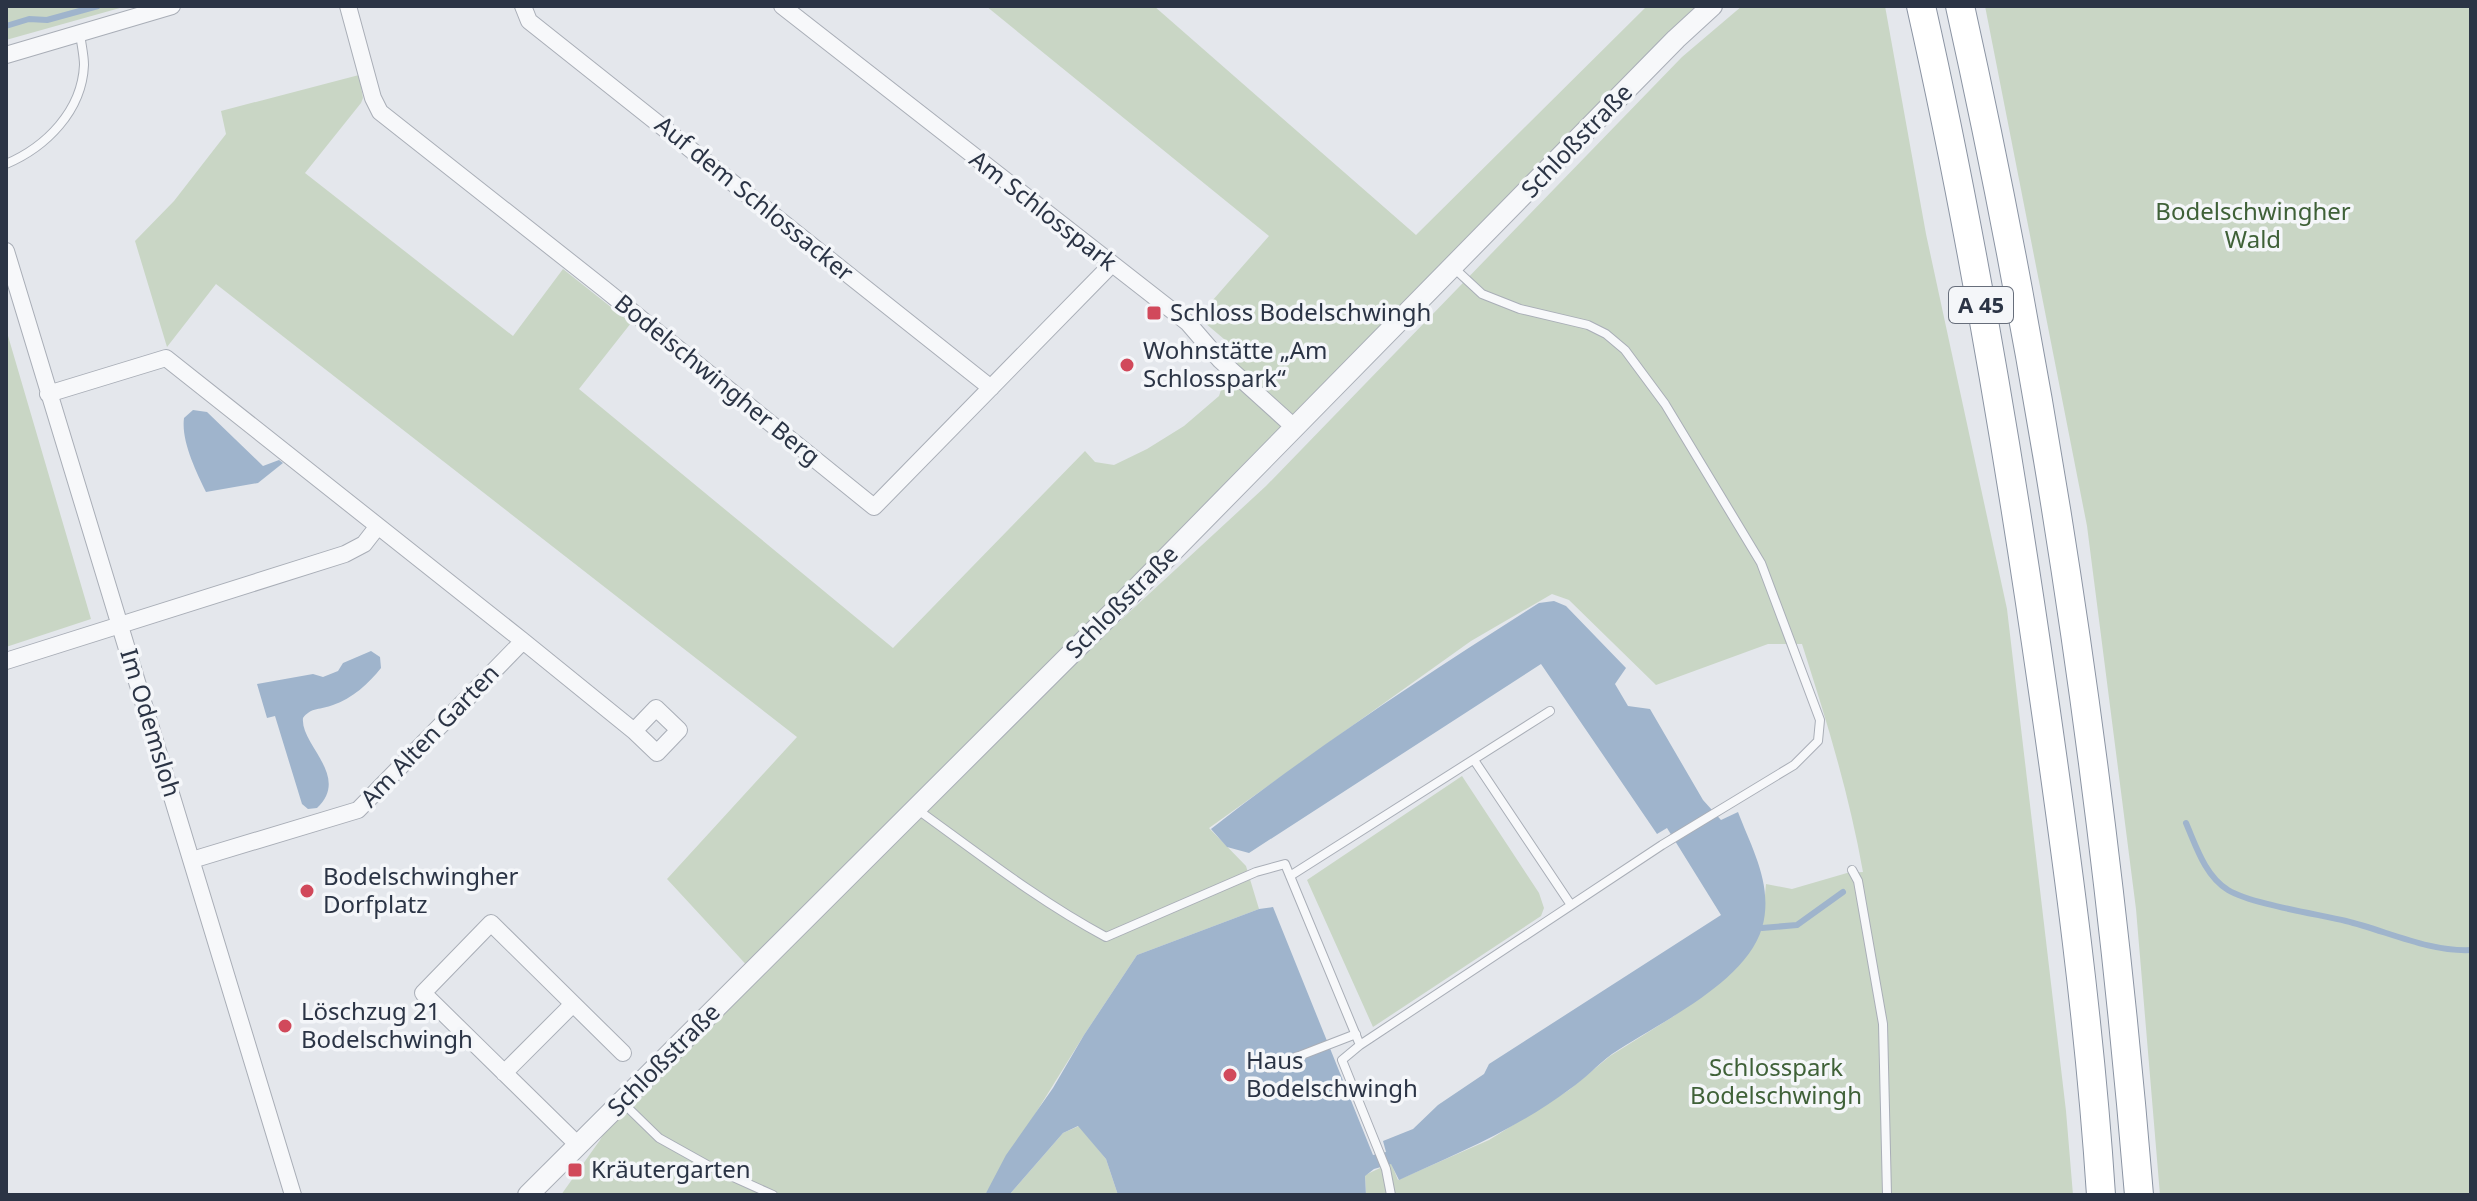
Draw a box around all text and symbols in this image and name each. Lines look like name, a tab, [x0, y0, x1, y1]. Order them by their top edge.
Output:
street label: Schloßstraße	[1513, 76, 1639, 204]
street label: Auf dem Schlossacker	[649, 108, 861, 288]
street label: Am Schlosspark	[964, 142, 1124, 278]
park label: Bodelschwingher Wald	[2155, 194, 2351, 255]
street label: Bodelschwingher Berg	[608, 286, 827, 472]
road number: A 45	[1949, 287, 2013, 323]
place label: Schloss Bodelschwingh	[1170, 295, 1431, 328]
marker: Schloss Bodelschwingh	[1145, 304, 1163, 322]
place label: Wohnstätte „Am Schlosspark“	[1143, 333, 1328, 394]
marker: Wohnstätte „Am Schlosspark“	[1118, 356, 1136, 374]
street label: Schloßstraße	[1057, 537, 1185, 665]
street label: Im Odemsloh	[113, 644, 190, 801]
street label: Am Alten Garten	[352, 656, 506, 814]
place label: Bodelschwingher Dorfplatz	[323, 859, 518, 920]
marker: Bodelschwingher Dorfplatz	[298, 882, 316, 900]
place label: Löschzug 21 Bodelschwingh	[301, 994, 473, 1055]
street label: Schloßstraße	[599, 995, 727, 1123]
marker: Löschzug 21 Bodelschwingh	[276, 1017, 294, 1035]
place label: Haus Bodelschwingh	[1246, 1043, 1418, 1104]
park label: Schlosspark Bodelschwingh	[1690, 1050, 1862, 1111]
marker: Haus Bodelschwingh	[1221, 1066, 1239, 1084]
place label: Kräutergarten	[591, 1152, 751, 1185]
marker: Kräutergarten	[566, 1161, 584, 1179]

